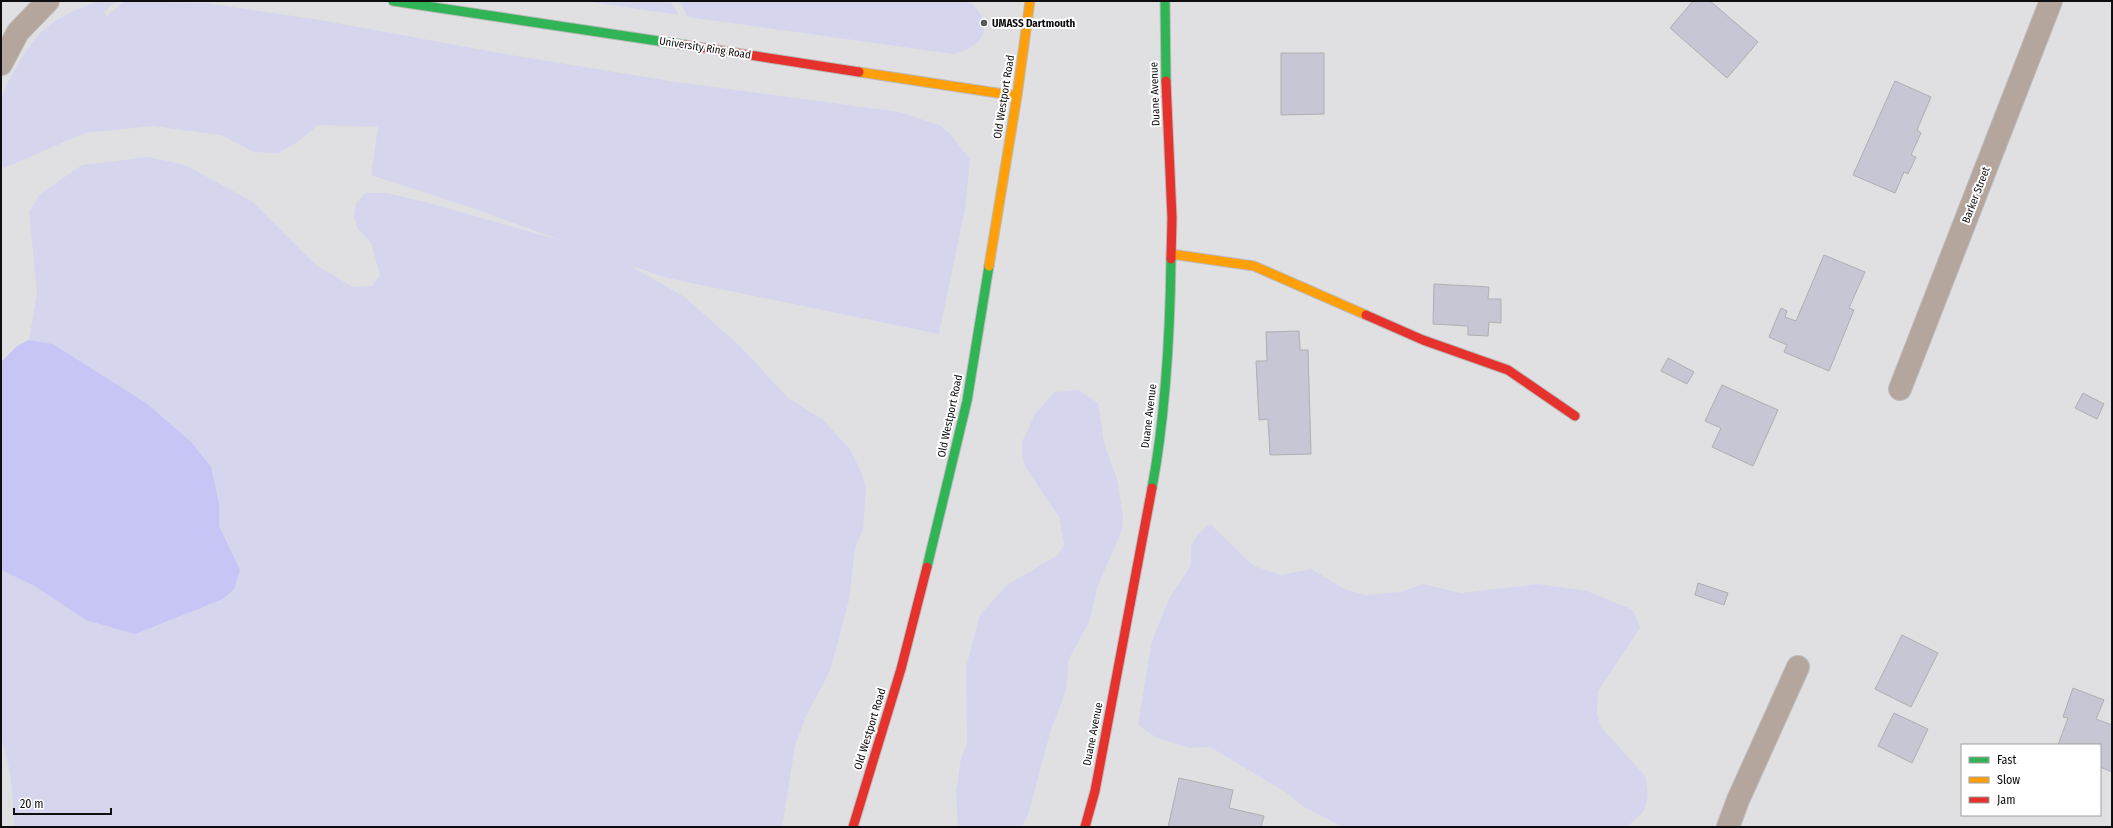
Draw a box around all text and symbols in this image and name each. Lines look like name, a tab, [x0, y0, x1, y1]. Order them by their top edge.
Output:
place label: UMASS Dartmouth	[992, 17, 1076, 30]
marker: UMASS Dartmouth	[979, 18, 989, 28]
street label: University Ring Road	[658, 34, 752, 62]
street label: Old Westport Road	[991, 54, 1017, 140]
street label: Duane Avenue	[1147, 62, 1163, 126]
street label: Barker Street	[1959, 165, 1993, 225]
street label: Old Westport Road	[935, 373, 965, 459]
street label: Duane Avenue	[1139, 383, 1159, 449]
street label: Old Westport Road	[851, 687, 889, 771]
street label: Duane Avenue	[1080, 701, 1106, 767]
legend	[1961, 744, 2101, 816]
text: Fast	[1997, 753, 2016, 767]
text: Slow	[1997, 773, 2020, 787]
scale bar	[14, 790, 111, 816]
text: Jam	[1997, 793, 2015, 807]
text: 20 m	[20, 797, 44, 811]

